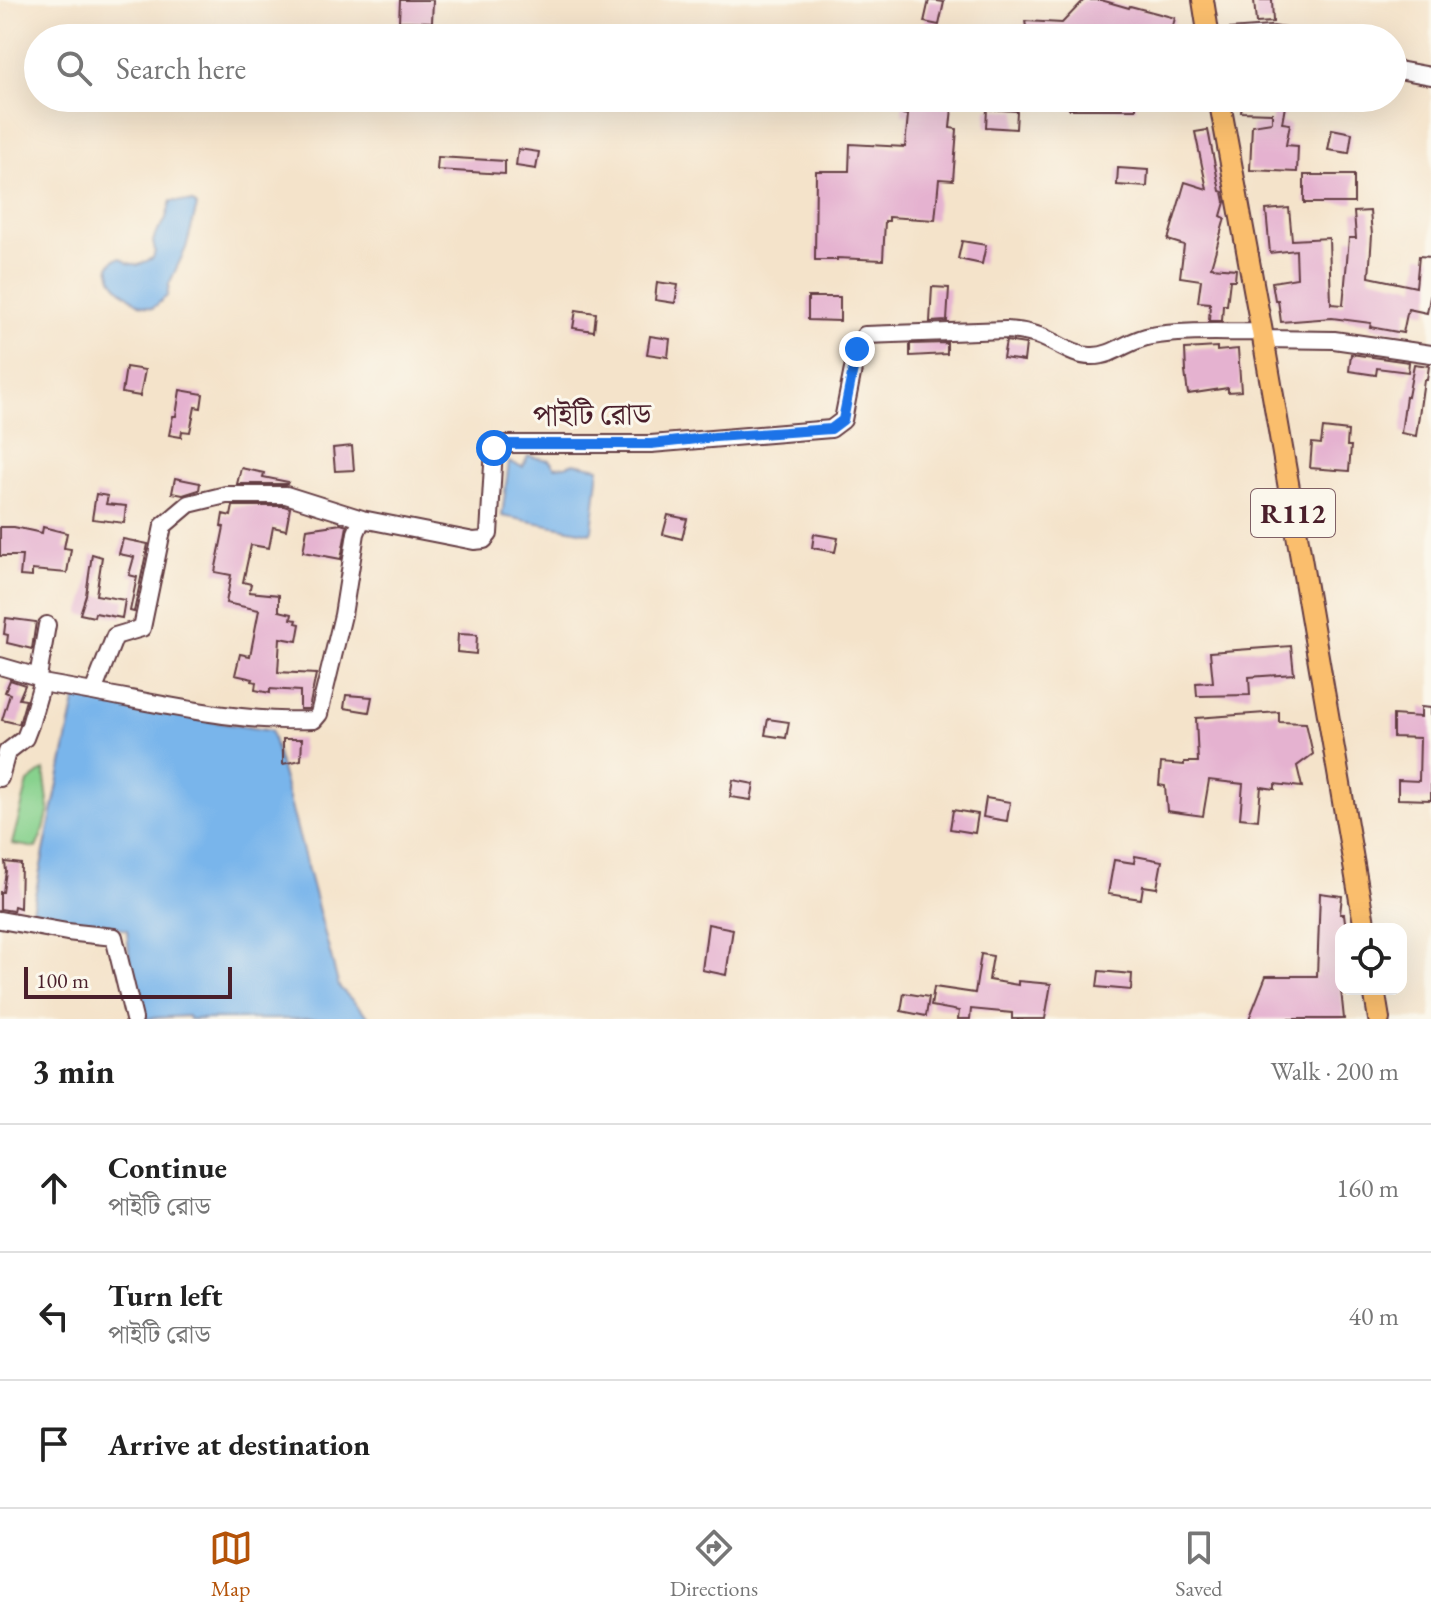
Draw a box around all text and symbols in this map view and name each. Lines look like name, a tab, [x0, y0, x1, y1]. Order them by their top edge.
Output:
search box	[24, 24, 1407, 112]
icon: search	[52, 46, 96, 90]
text: Search here	[116, 49, 246, 88]
route end	[839, 331, 875, 367]
street label: পাইটি রোড	[533, 394, 653, 435]
route start	[476, 430, 512, 466]
road number: R112	[1251, 489, 1335, 537]
map controls	[1335, 923, 1407, 995]
button: locate	[1335, 923, 1407, 995]
scale bar	[24, 963, 232, 999]
text: 100 m	[36, 966, 89, 995]
text: 3 min	[32, 1049, 115, 1093]
text: Walk · 200 m	[1271, 1054, 1399, 1088]
text: Continue	[108, 1148, 227, 1187]
icon: ahead	[32, 1166, 76, 1210]
text: 160 m	[1336, 1171, 1399, 1205]
text: পাইটি রোড	[108, 1189, 210, 1223]
text: Turn left	[108, 1276, 222, 1315]
icon: left	[32, 1294, 76, 1338]
text: 40 m	[1349, 1299, 1399, 1333]
text: পাইটি রোড	[108, 1317, 210, 1351]
icon: arrive	[32, 1422, 76, 1466]
text: Arrive at destination	[108, 1425, 370, 1464]
tab: Map	[209, 1526, 253, 1603]
tab: Directions	[670, 1526, 758, 1603]
tab: Saved	[1175, 1526, 1222, 1603]

